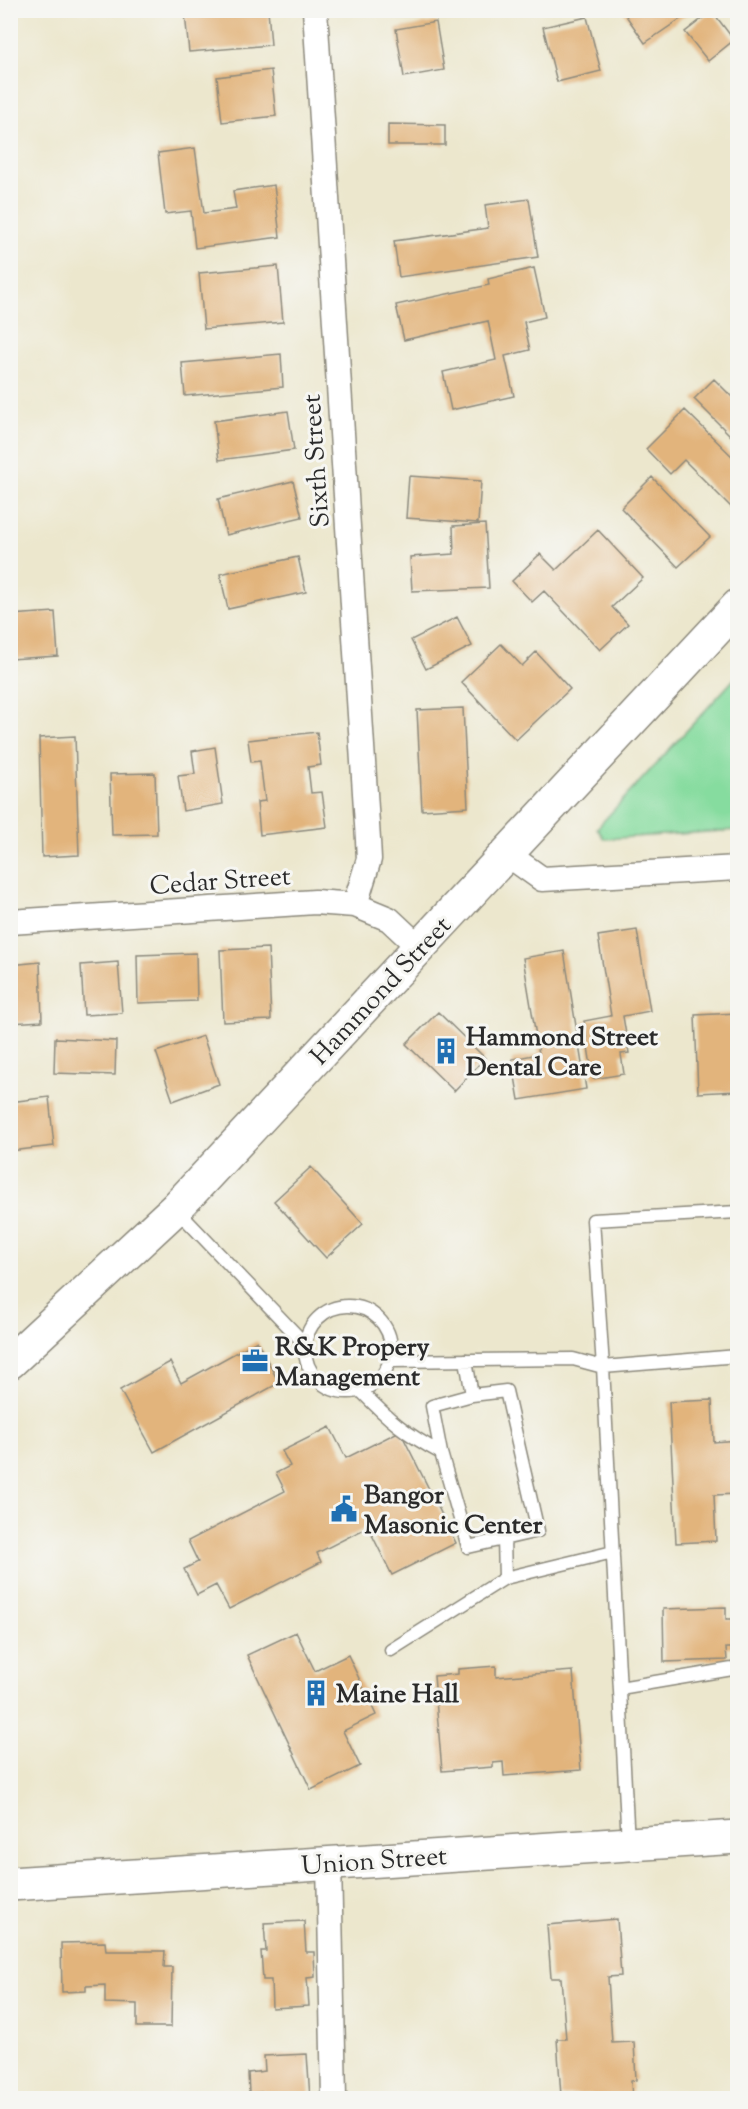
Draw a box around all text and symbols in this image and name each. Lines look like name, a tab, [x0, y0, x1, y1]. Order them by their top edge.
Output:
street label: Sixth Street	[294, 393, 341, 529]
street label: Cedar Street	[149, 859, 292, 906]
street label: Hammond Street	[303, 909, 461, 1075]
place label: Hammond Street Dental Care	[466, 1020, 658, 1087]
building icon: Hammond Street Dental Care	[431, 1036, 461, 1066]
place label: R&K Propery Management	[275, 1330, 430, 1397]
office icon: R&K Propery Management	[240, 1346, 270, 1376]
place label: Bangor Masonic Center	[364, 1478, 543, 1545]
public building icon: Bangor Masonic Center	[329, 1494, 359, 1524]
place label: Maine Hall	[336, 1677, 460, 1714]
building icon: Maine Hall	[301, 1678, 331, 1708]
street label: Union Street	[300, 1839, 448, 1886]

